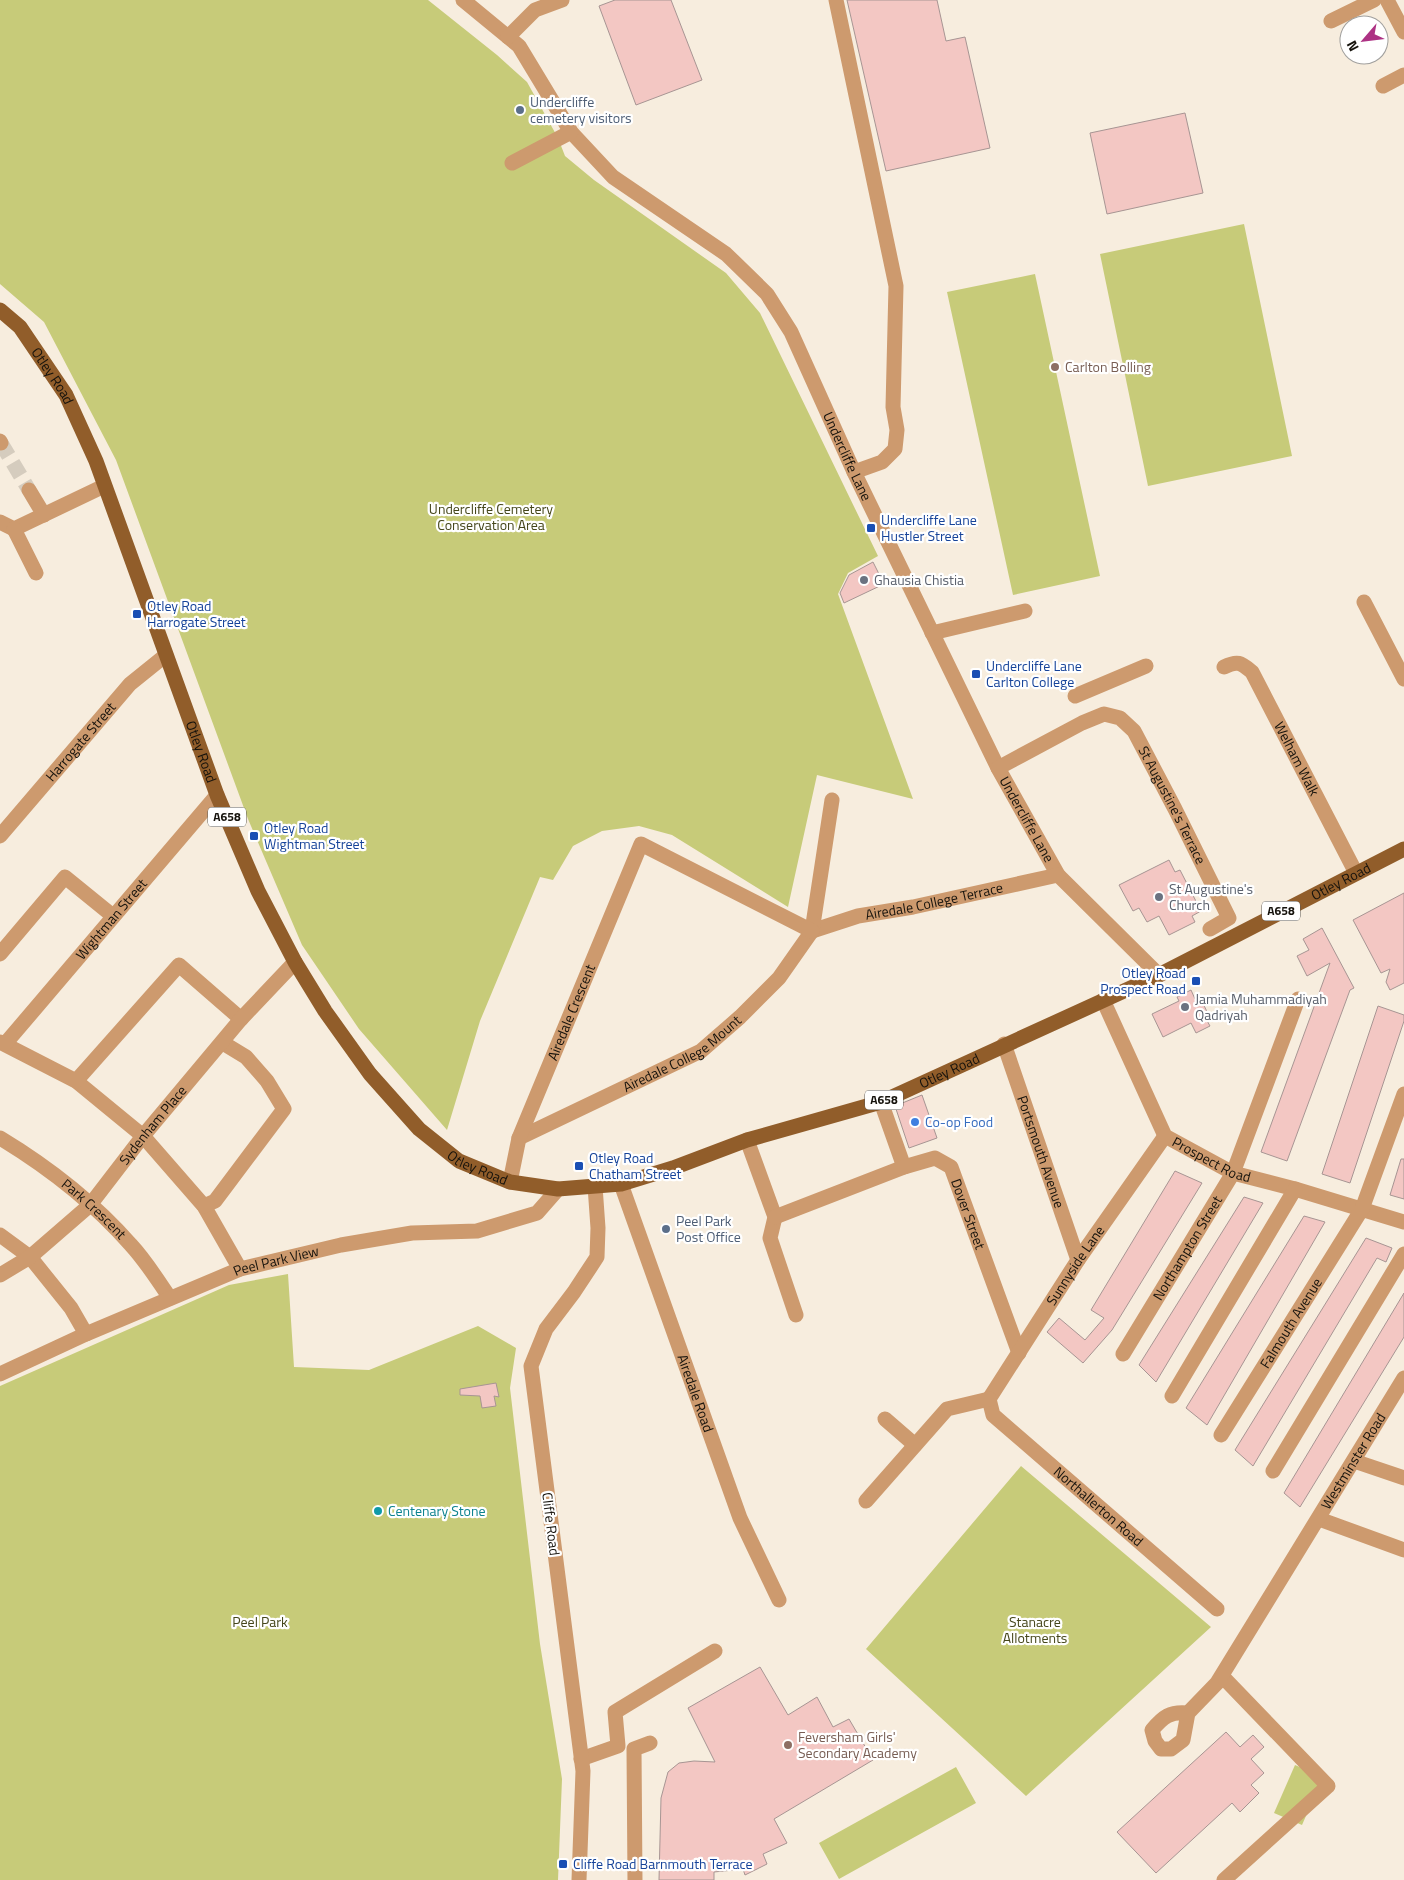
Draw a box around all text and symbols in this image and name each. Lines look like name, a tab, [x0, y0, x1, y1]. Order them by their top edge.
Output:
north arrow	[1339, 15, 1389, 65]
text: N	[1341, 37, 1364, 56]
place label: Undercliffe cemetery visitors	[530, 91, 632, 128]
marker: Undercliffe cemetery visitors	[514, 104, 526, 116]
street label: Otley Road	[27, 343, 80, 407]
place label: Carlton Bolling	[1065, 356, 1151, 377]
marker: Carlton Bolling	[1049, 361, 1061, 373]
street label: Undercliffe Lane	[818, 408, 877, 504]
park label: Undercliffe Cemetery Conservation Area	[429, 498, 553, 535]
place label: Undercliffe Lane Hustler Street	[881, 509, 977, 546]
marker: Undercliffe Lane Hustler Street	[865, 522, 877, 534]
place label: Ghausia Chistia	[874, 569, 964, 590]
marker: Ghausia Chistia	[858, 574, 870, 586]
place label: Otley Road Harrogate Street	[147, 595, 246, 632]
marker: Otley Road Harrogate Street	[131, 608, 143, 620]
place label: Undercliffe Lane Carlton College	[986, 655, 1082, 692]
marker: Undercliffe Lane Carlton College	[970, 668, 982, 680]
street label: Harrogate Street	[40, 697, 120, 786]
street label: Otley Road	[181, 718, 223, 785]
street label: Welham Walk	[1269, 718, 1325, 800]
street label: St Augustine's Terrace	[1134, 742, 1212, 868]
street label: Undercliffe Lane	[995, 772, 1060, 866]
road number: A658	[208, 808, 246, 826]
place label: Otley Road Wightman Street	[264, 817, 365, 854]
marker: Otley Road Wightman Street	[248, 830, 260, 842]
street label: Otley Road	[1307, 857, 1374, 905]
street label: Wightman Street	[70, 874, 152, 964]
street label: Airedale College Terrace	[864, 876, 1005, 925]
place label: St Augustine's Church	[1169, 878, 1253, 915]
marker: St Augustine's Church	[1153, 891, 1165, 903]
road number: A658	[1262, 901, 1300, 920]
street label: Airedale Crescent	[541, 961, 600, 1063]
place label: Otley Road Prospect Road	[1100, 962, 1186, 999]
marker: Otley Road Prospect Road	[1190, 975, 1202, 987]
place label: Jamia Muhammadiyah Qadriyah	[1195, 988, 1327, 1025]
marker: Jamia Muhammadiyah Qadriyah	[1179, 1001, 1191, 1013]
street label: Airedale College Mount	[619, 1010, 745, 1097]
street label: Otley Road	[915, 1047, 983, 1093]
street label: Sydenham Place	[114, 1081, 191, 1169]
road number: A658	[865, 1090, 903, 1110]
street label: Portsmouth Avenue	[1012, 1093, 1070, 1211]
place label: Co-op Food	[925, 1111, 993, 1132]
marker: Co-op Food	[909, 1116, 921, 1128]
street label: Prospect Road	[1169, 1131, 1253, 1187]
street label: Otley Road	[443, 1145, 511, 1190]
place label: Otley Road Chatham Street	[589, 1147, 682, 1184]
marker: Otley Road Chatham Street	[573, 1160, 585, 1172]
street label: Park Crescent	[57, 1173, 132, 1244]
street label: Dover Street	[946, 1175, 991, 1252]
street label: Northampton Street	[1147, 1191, 1227, 1304]
place label: Peel Park Post Office	[676, 1210, 741, 1247]
street label: Sunnyside Lane	[1041, 1221, 1109, 1309]
marker: Peel Park Post Office	[660, 1223, 672, 1235]
street label: Peel Park View	[229, 1240, 321, 1281]
street label: Falmouth Avenue	[1254, 1273, 1327, 1372]
street label: Airedale Road	[672, 1351, 720, 1435]
street label: Westminster Road	[1315, 1409, 1390, 1513]
street label: Northallerton Road	[1049, 1461, 1148, 1551]
street label: Cliffe Road	[537, 1491, 566, 1557]
place label: Centenary Stone	[388, 1500, 486, 1521]
marker: Centenary Stone	[372, 1505, 384, 1517]
park label: Peel Park	[232, 1611, 288, 1632]
park label: Stanacre Allotments	[1003, 1611, 1067, 1648]
place label: Feversham Girls' Secondary Academy	[798, 1726, 917, 1763]
marker: Feversham Girls' Secondary Academy	[782, 1739, 794, 1751]
place label: Cliffe Road Barnmouth Terrace	[573, 1853, 753, 1874]
marker: Cliffe Road Barnmouth Terrace	[557, 1858, 569, 1870]

